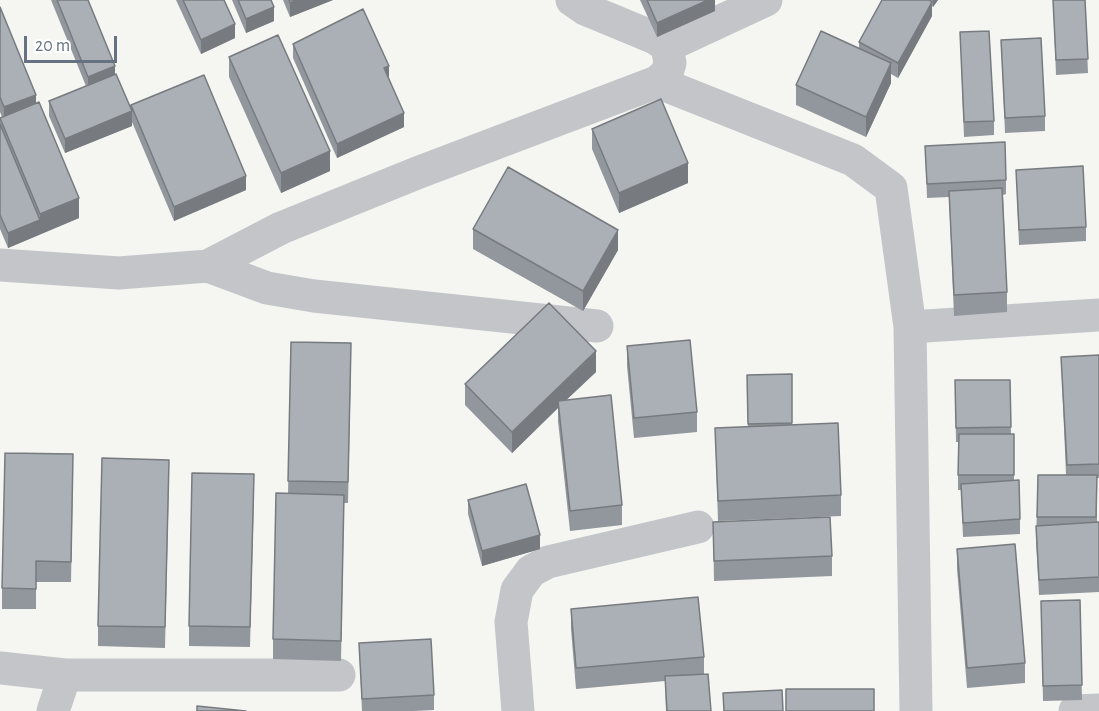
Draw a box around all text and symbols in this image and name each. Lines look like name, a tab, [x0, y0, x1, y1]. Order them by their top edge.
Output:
scale bar	[27, 24, 120, 62]
text: 20 m	[35, 37, 70, 55]

